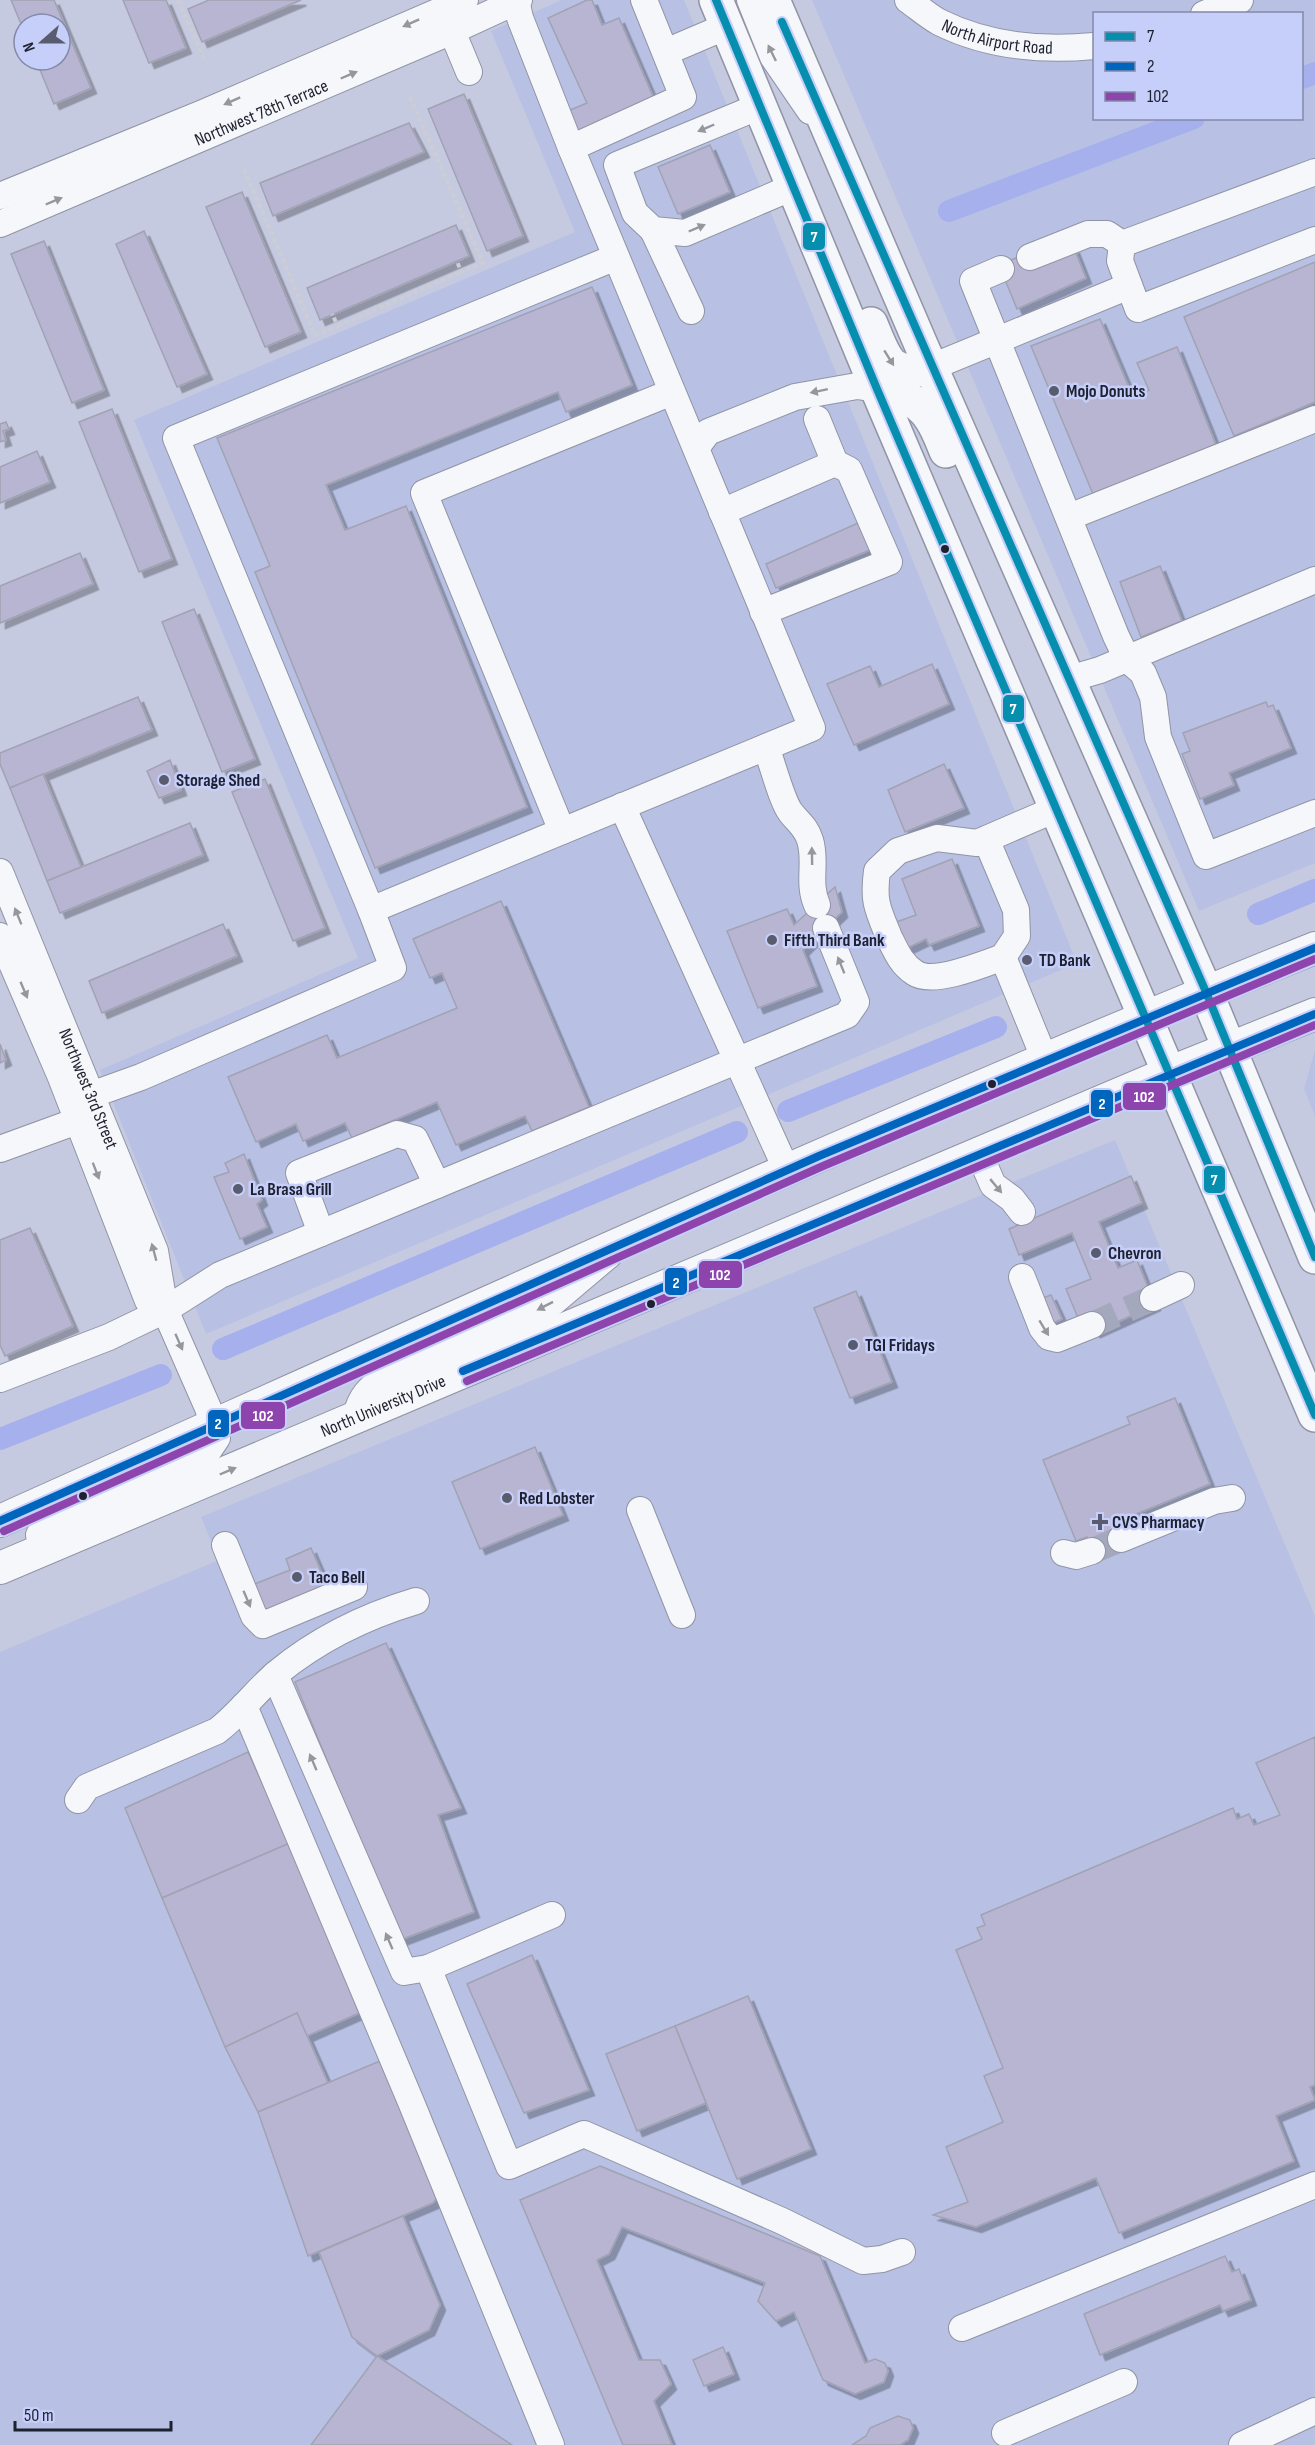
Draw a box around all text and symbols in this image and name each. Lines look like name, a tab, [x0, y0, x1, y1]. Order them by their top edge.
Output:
north arrow	[12, 12, 72, 72]
legend	[1093, 12, 1303, 120]
street label: North Airport Road	[938, 15, 1053, 59]
one-way arrow	[402, 18, 419, 27]
text: 7	[1147, 26, 1155, 47]
text: N	[19, 39, 40, 54]
one-way arrow	[767, 44, 776, 61]
text: 2	[1147, 56, 1154, 77]
one-way arrow	[340, 70, 358, 79]
street label: Northwest 78th Terrace	[191, 75, 331, 151]
text: 102	[1147, 86, 1169, 107]
one-way arrow	[223, 96, 241, 106]
one-way arrow	[696, 123, 714, 133]
one-way arrow	[45, 196, 63, 205]
line badge: 7	[802, 222, 826, 251]
one-way arrow	[688, 224, 705, 233]
text: 7	[811, 228, 818, 247]
one-way arrow	[883, 350, 894, 366]
place label: Mojo Donuts	[1066, 381, 1145, 402]
marker: Mojo Donuts	[1047, 384, 1061, 398]
one-way arrow	[809, 387, 828, 396]
unlabelled marker	[939, 543, 951, 555]
line badge: 7	[1002, 694, 1025, 723]
text: 7	[1010, 700, 1017, 719]
place label: Storage Shed	[176, 770, 260, 791]
marker: Storage Shed	[157, 773, 171, 787]
one-way arrow	[807, 846, 817, 865]
one-way arrow	[13, 907, 23, 925]
place label: Fifth Third Bank	[784, 930, 885, 951]
marker: Fifth Third Bank	[765, 933, 779, 947]
place label: TD Bank	[1039, 950, 1091, 971]
marker: TD Bank	[1020, 953, 1034, 967]
one-way arrow	[836, 956, 845, 974]
one-way arrow	[19, 981, 29, 999]
street label: Northwest 3rd Street	[54, 1025, 122, 1153]
unlabelled marker	[986, 1078, 998, 1090]
line badge: 102	[1122, 1082, 1167, 1111]
text: 102	[1134, 1088, 1154, 1107]
line badge: 2	[1090, 1089, 1114, 1118]
text: 2	[1098, 1095, 1106, 1114]
one-way arrow	[92, 1162, 101, 1180]
line badge: 7	[1203, 1165, 1226, 1194]
text: 7	[1211, 1171, 1218, 1190]
one-way arrow	[990, 1178, 1003, 1194]
place label: La Brasa Grill	[250, 1179, 332, 1200]
marker: La Brasa Grill	[231, 1182, 245, 1196]
one-way arrow	[149, 1243, 158, 1261]
place label: Chevron	[1108, 1243, 1162, 1264]
marker: Chevron	[1089, 1246, 1103, 1260]
line badge: 102	[698, 1260, 743, 1289]
text: 102	[710, 1266, 730, 1285]
line badge: 2	[664, 1267, 688, 1296]
text: 2	[672, 1274, 680, 1293]
unlabelled marker	[645, 1298, 657, 1310]
one-way arrow	[536, 1300, 554, 1310]
one-way arrow	[1039, 1320, 1049, 1337]
one-way arrow	[175, 1333, 185, 1351]
place label: TGI Fridays	[865, 1335, 935, 1356]
marker: TGI Fridays	[846, 1338, 860, 1352]
street label: North University Drive	[318, 1370, 449, 1442]
line badge: 102	[240, 1401, 286, 1430]
text: 102	[253, 1407, 273, 1426]
line badge: 2	[207, 1409, 230, 1438]
text: 2	[214, 1415, 222, 1434]
one-way arrow	[219, 1466, 237, 1476]
place label: Red Lobster	[519, 1488, 595, 1509]
unlabelled marker	[77, 1490, 89, 1502]
marker: Red Lobster	[500, 1491, 514, 1505]
place label: CVS Pharmacy	[1112, 1512, 1205, 1533]
marker: CVS Pharmacy	[1093, 1515, 1107, 1529]
place label: Taco Bell	[309, 1567, 365, 1588]
marker: Taco Bell	[290, 1570, 304, 1584]
one-way arrow	[242, 1590, 252, 1608]
one-way arrow	[308, 1752, 318, 1770]
one-way arrow	[385, 1933, 394, 1950]
scale bar	[15, 2394, 171, 2432]
text: 50 m	[24, 2405, 54, 2426]

